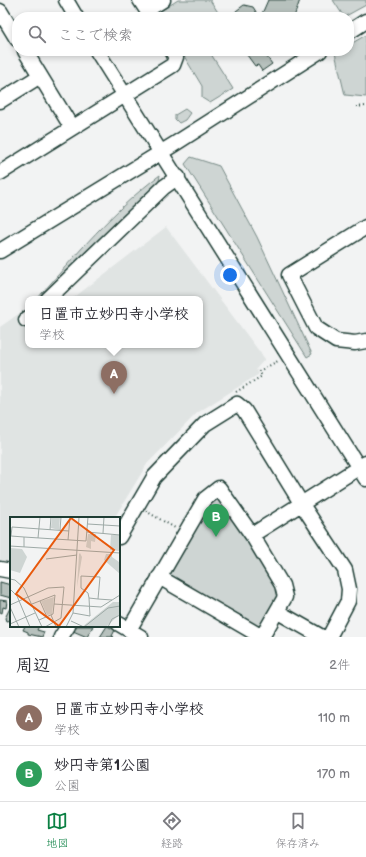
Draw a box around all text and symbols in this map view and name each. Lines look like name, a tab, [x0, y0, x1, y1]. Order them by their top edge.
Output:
search box	[12, 12, 354, 56]
icon: search	[26, 23, 48, 45]
text: ここで検索	[58, 26, 133, 45]
your location	[220, 265, 240, 285]
popup	[25, 296, 203, 348]
text: 日置市立妙円寺小学校	[39, 305, 189, 324]
text: 学校	[39, 327, 65, 343]
pin: A	[101, 361, 127, 394]
pin: B	[203, 504, 229, 537]
inset map	[10, 517, 120, 627]
text: 周辺	[16, 656, 50, 676]
text: 2件	[329, 657, 350, 673]
text: 日置市立妙円寺小学校	[54, 700, 204, 719]
text: A	[25, 710, 33, 726]
text: 110 m	[318, 710, 350, 726]
text: 学校	[54, 722, 80, 738]
text: 妙円寺第1公園	[54, 756, 150, 775]
text: B	[24, 766, 34, 782]
text: 170 m	[317, 766, 350, 782]
text: 公園	[54, 778, 80, 794]
tab: 地図	[46, 810, 68, 850]
tab: 経路	[161, 810, 183, 850]
tab: 保存済み	[276, 810, 320, 850]

